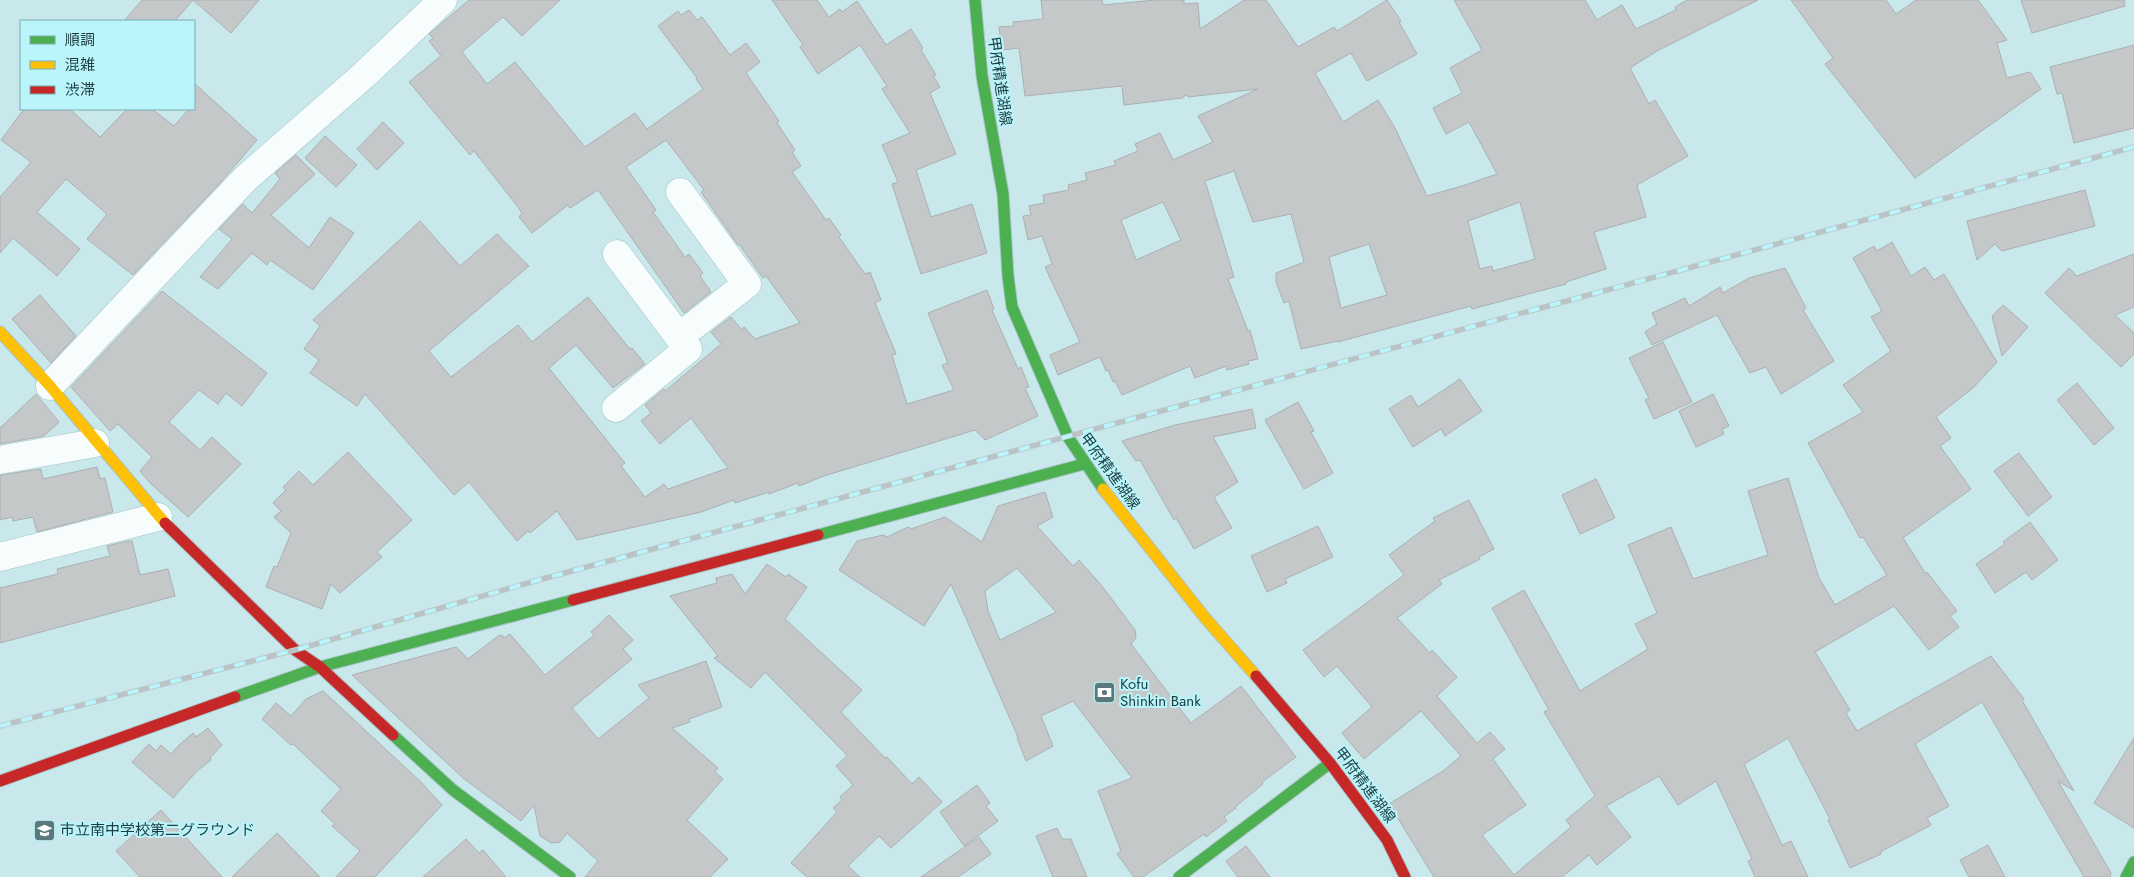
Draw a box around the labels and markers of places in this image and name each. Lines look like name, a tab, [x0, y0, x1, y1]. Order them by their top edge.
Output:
place label: Kofu Shinkin Bank	[1120, 673, 1201, 712]
bank icon: Kofu Shinkin Bank	[1092, 681, 1116, 705]
school or university icon: 市立南中学校第二グラウンド	[32, 818, 56, 842]
place label: 市立南中学校第二グラウンド	[60, 819, 255, 841]

